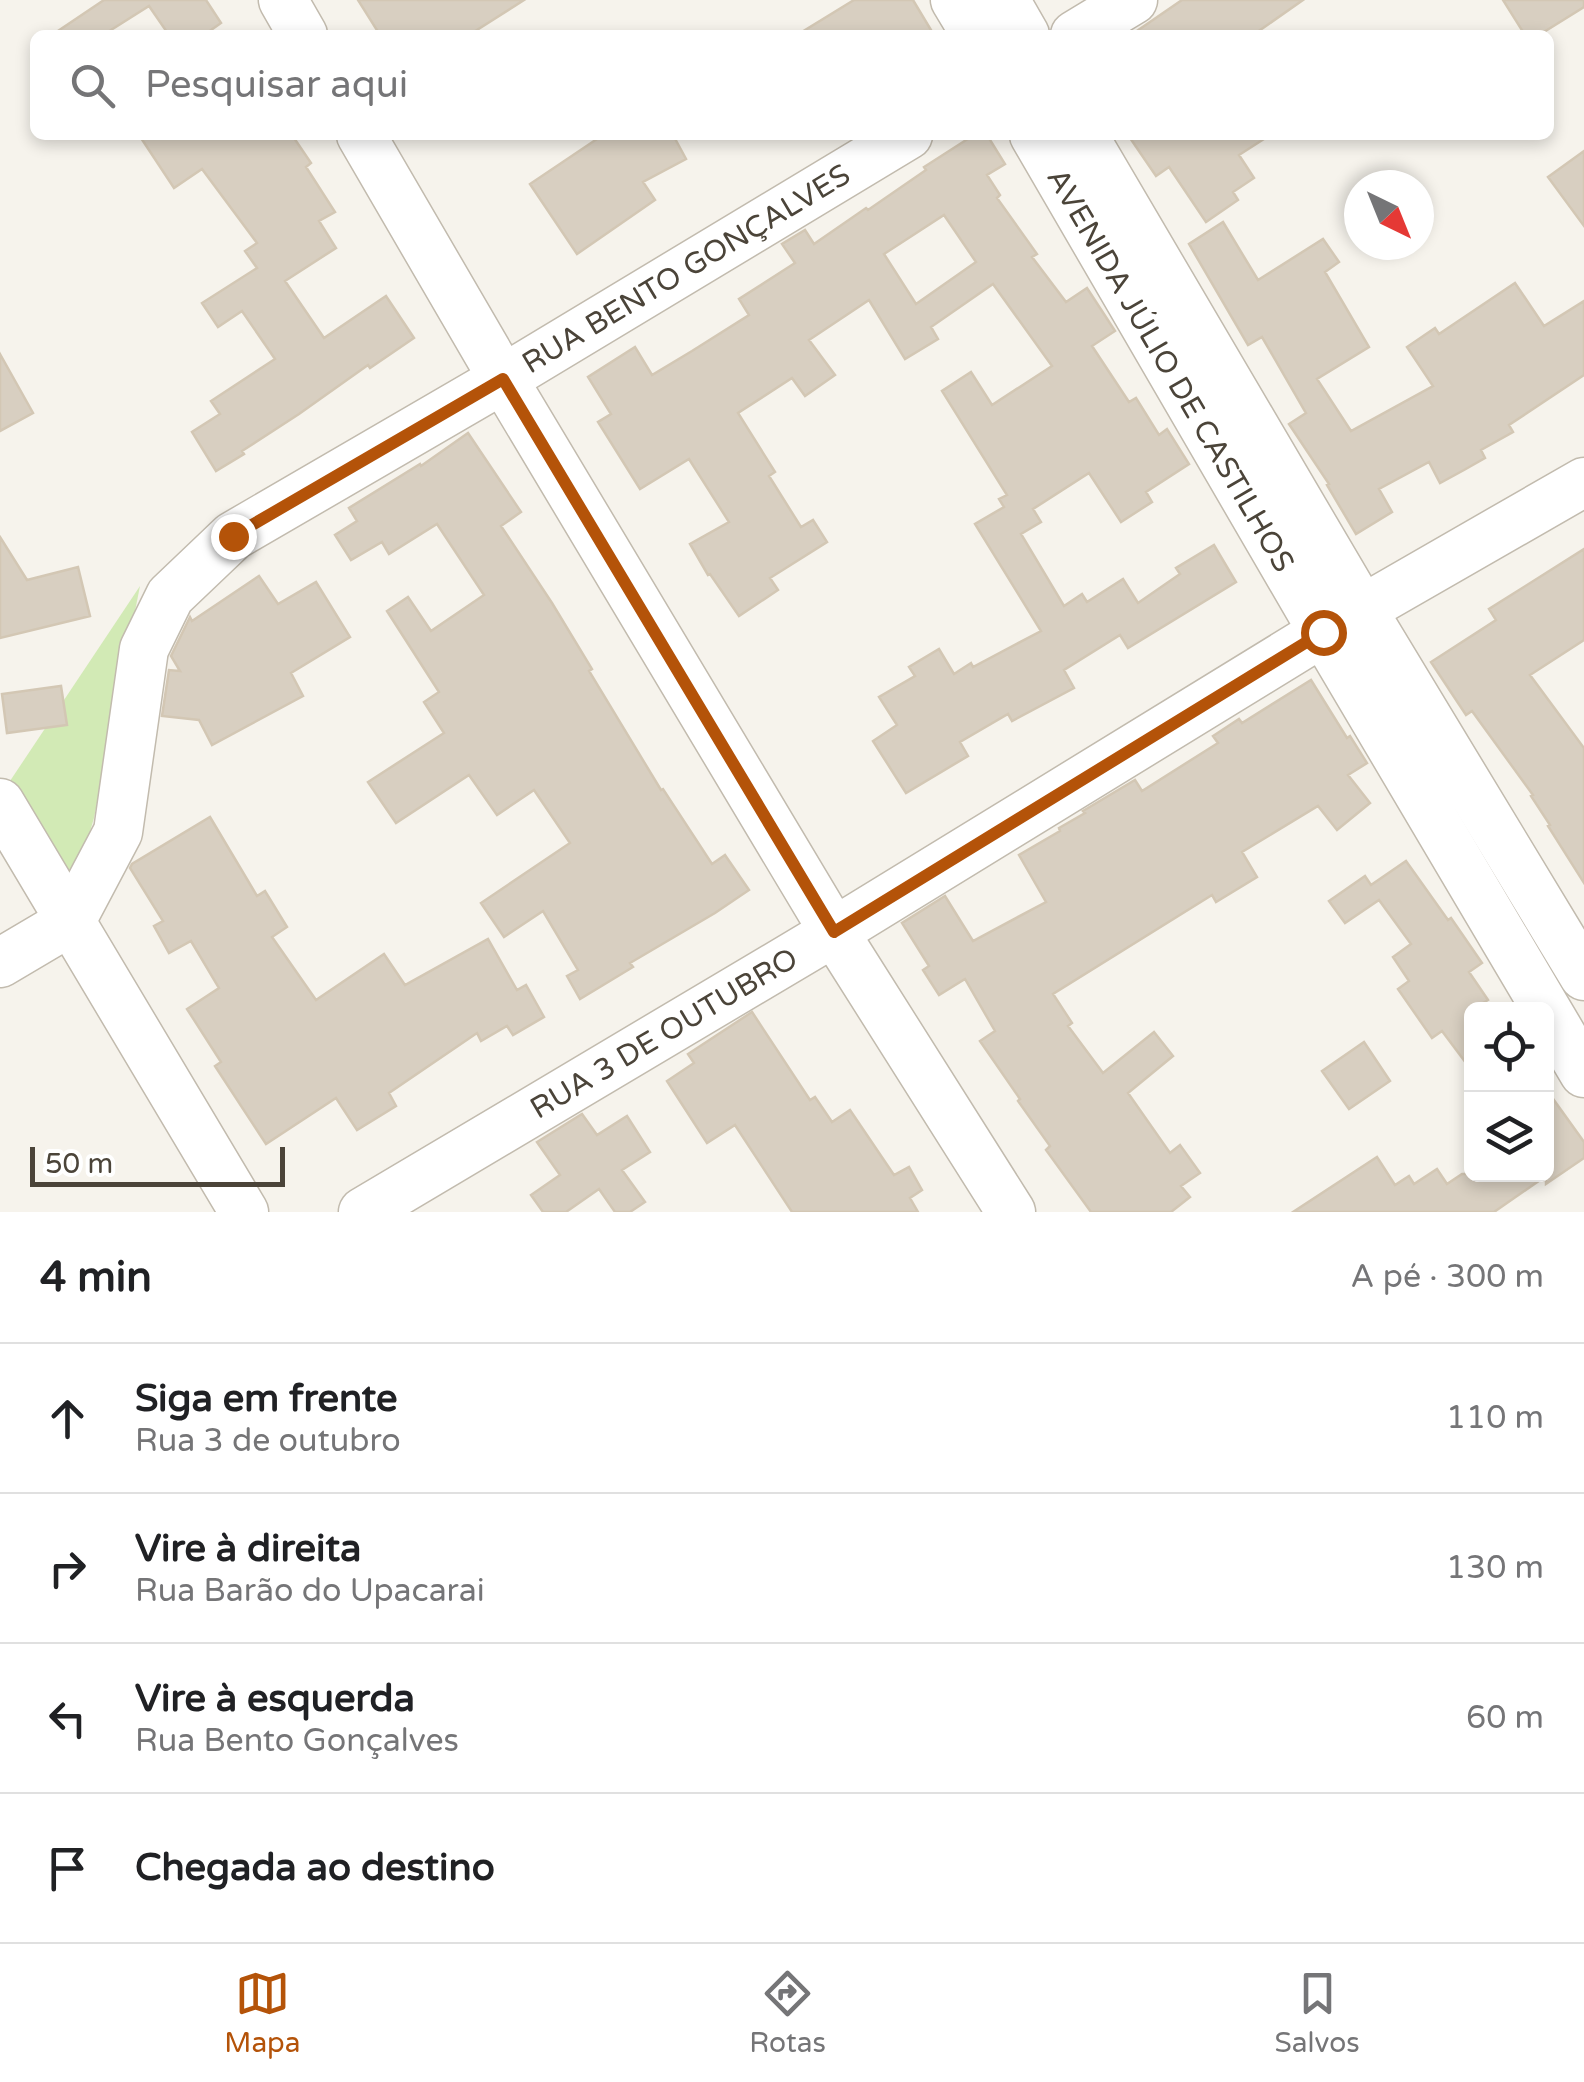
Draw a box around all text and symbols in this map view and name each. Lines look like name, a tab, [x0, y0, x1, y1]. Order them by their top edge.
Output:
search box	[30, 30, 1554, 140]
icon: search	[65, 58, 120, 113]
text: Pesquisar aqui	[145, 62, 408, 108]
street label: RUA BENTO GONÇALVES	[515, 156, 857, 382]
street label: AVENIDA JÚLIO DE CASTILHOS	[1039, 162, 1302, 578]
north arrow	[1344, 170, 1434, 260]
route end	[211, 514, 257, 560]
route start	[1301, 610, 1347, 656]
street label: RUA 3 DE OUTUBRO	[524, 939, 804, 1127]
map controls	[1464, 1002, 1554, 1182]
button: locate	[1464, 1002, 1554, 1092]
button: layers	[1464, 1092, 1554, 1182]
scale bar	[30, 1142, 285, 1186]
text: 50 m	[45, 1147, 113, 1181]
text: 4 min	[40, 1252, 152, 1303]
text: A pé · 300 m	[1351, 1258, 1544, 1296]
text: Siga em frente	[135, 1376, 397, 1422]
icon: ahead	[40, 1391, 95, 1446]
text: 110 m	[1446, 1399, 1544, 1437]
text: Rua 3 de outubro	[135, 1422, 401, 1460]
text: Vire à direita	[135, 1526, 361, 1572]
icon: right	[40, 1541, 95, 1596]
text: 130 m	[1446, 1549, 1544, 1587]
text: Rua Barão do Upacarai	[135, 1572, 485, 1610]
text: Vire à esquerda	[135, 1676, 415, 1722]
icon: left	[40, 1691, 95, 1746]
text: 60 m	[1466, 1699, 1544, 1737]
text: Rua Bento Gonçalves	[135, 1722, 459, 1760]
icon: arrive	[40, 1841, 95, 1896]
text: Chegada ao destino	[135, 1845, 495, 1891]
tab: Mapa	[224, 1966, 301, 2060]
tab: Rotas	[749, 1966, 826, 2060]
tab: Salvos	[1275, 1966, 1360, 2060]

